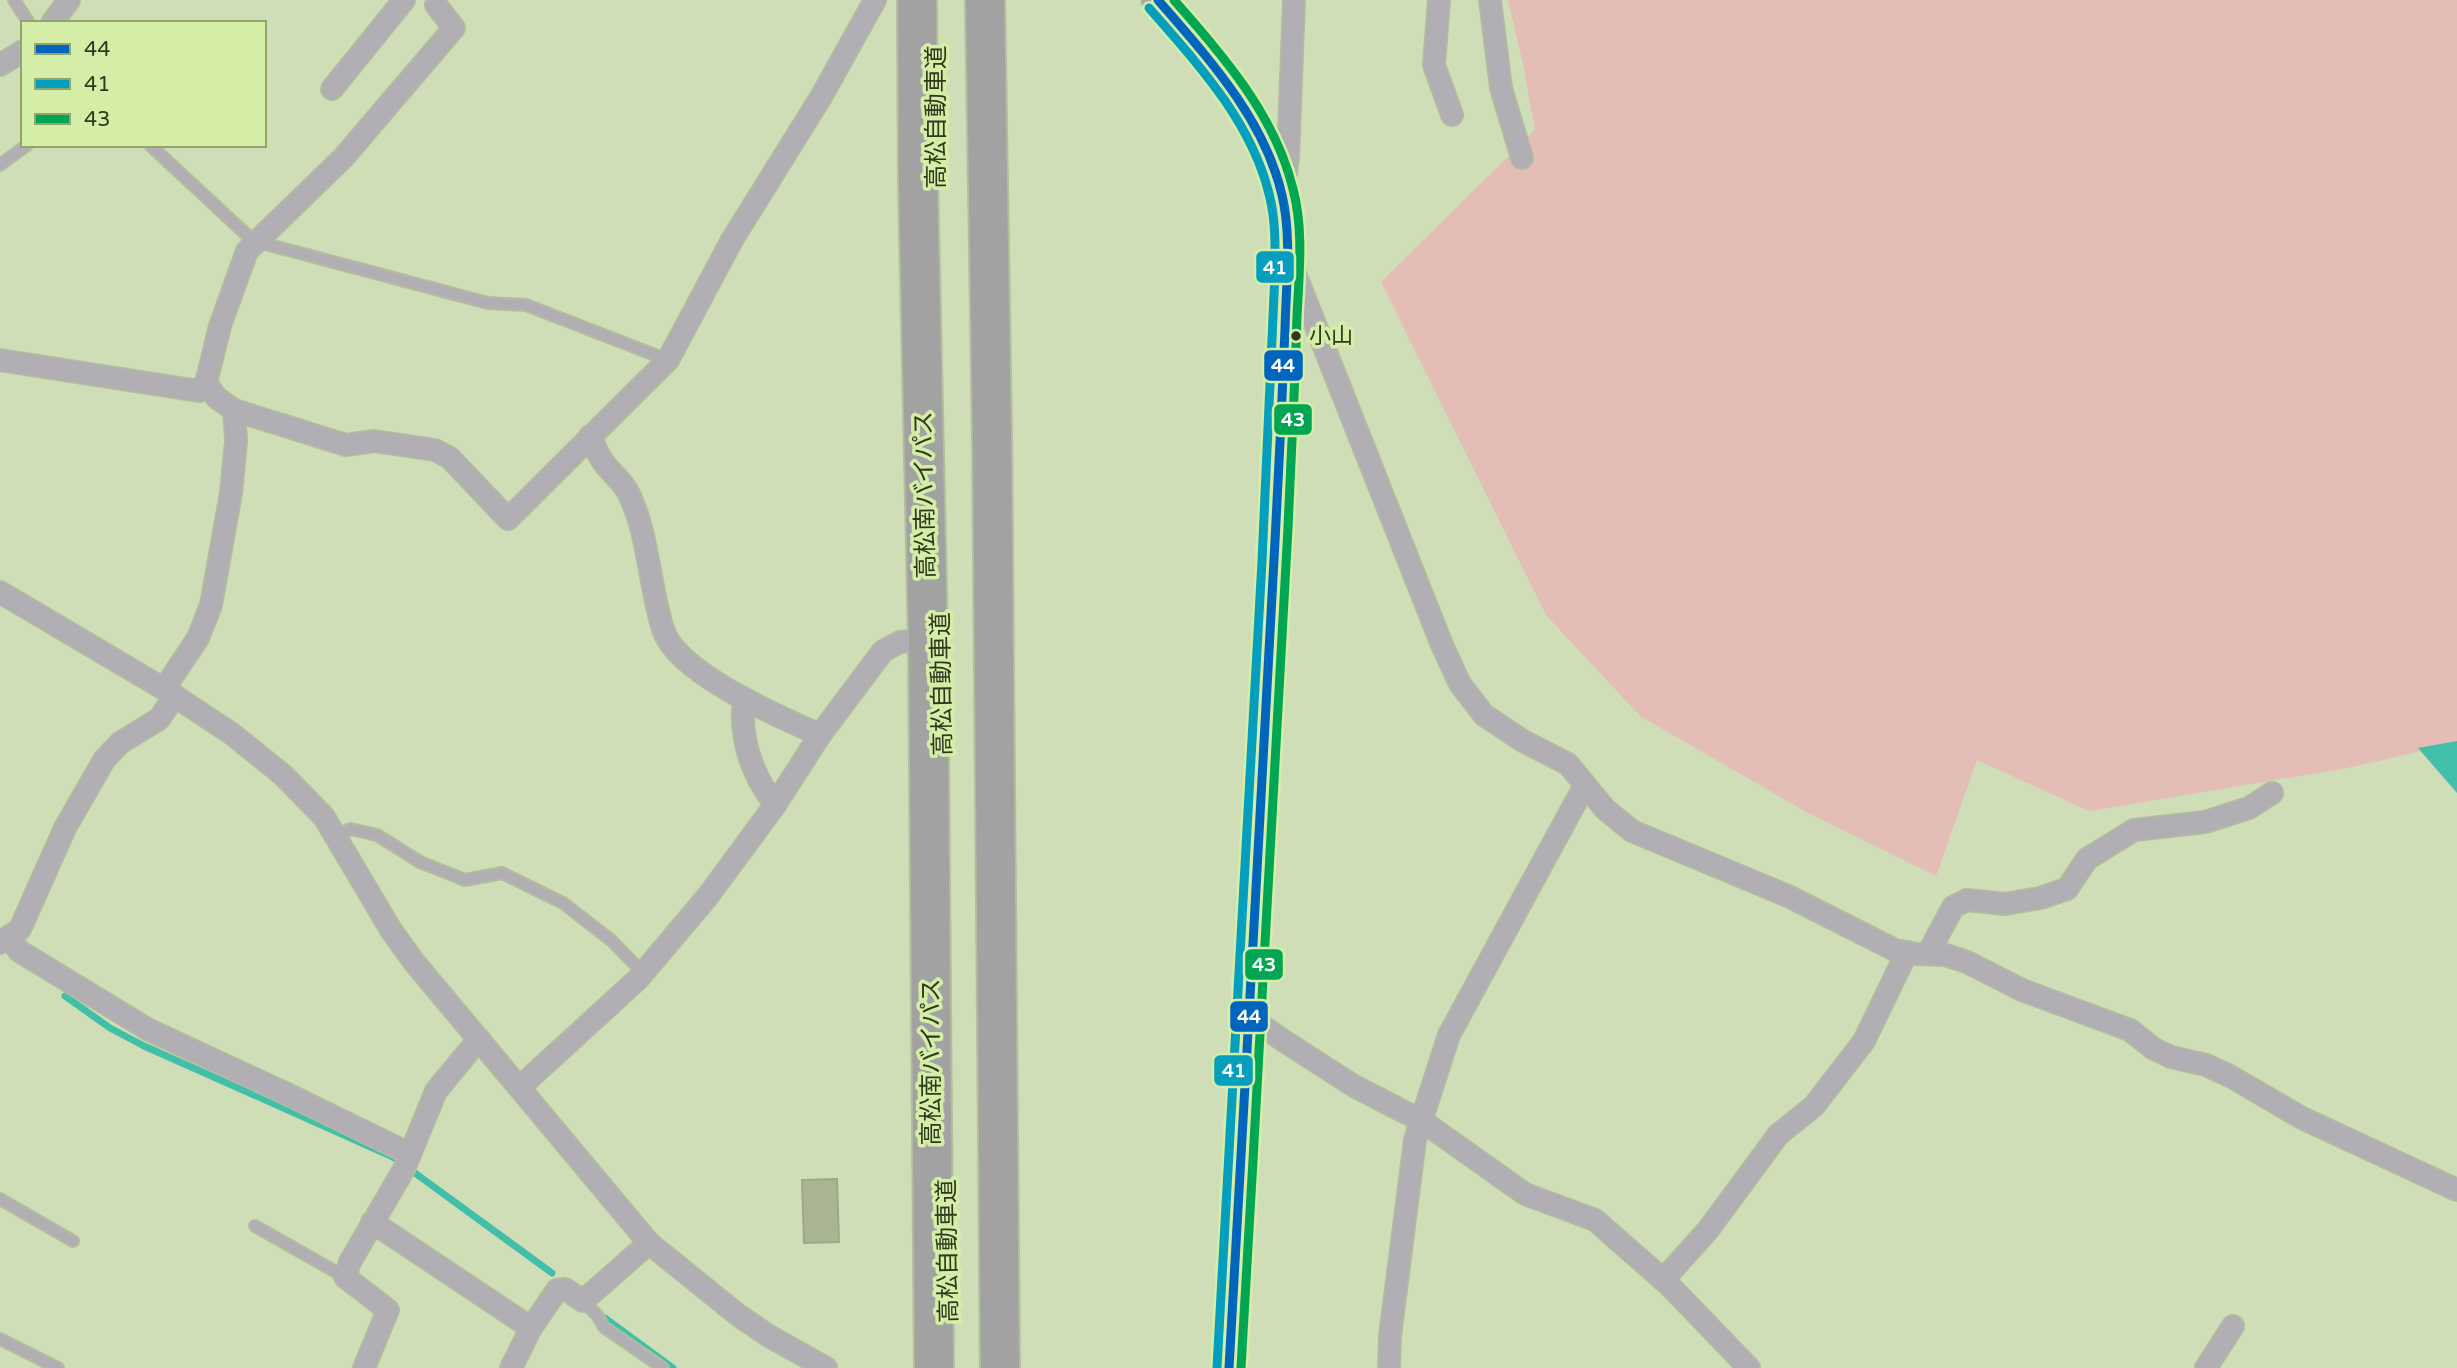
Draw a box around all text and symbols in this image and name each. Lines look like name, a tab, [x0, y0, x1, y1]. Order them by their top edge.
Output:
legend	[21, 21, 266, 147]
text: 44	[84, 37, 110, 62]
street label: 高松自動車道	[922, 45, 951, 189]
text: 41	[84, 72, 110, 97]
text: 43	[84, 107, 110, 132]
line badge: 41	[1255, 250, 1295, 284]
text: 41	[1263, 257, 1287, 279]
place label: 小山	[1309, 323, 1353, 349]
marker: 小山	[1289, 329, 1303, 343]
line badge: 44	[1263, 349, 1304, 382]
text: 44	[1271, 355, 1295, 377]
line badge: 43	[1273, 403, 1313, 436]
text: 43	[1281, 409, 1305, 431]
street label: 高松南バイパス	[909, 411, 941, 579]
street label: 高松自動車道	[926, 612, 958, 756]
line badge: 43	[1244, 948, 1284, 981]
text: 43	[1252, 954, 1276, 976]
street label: 高松南バイパス	[917, 978, 946, 1146]
line badge: 44	[1229, 1000, 1269, 1033]
text: 44	[1237, 1006, 1261, 1028]
line badge: 41	[1213, 1054, 1254, 1087]
text: 41	[1222, 1060, 1246, 1082]
street label: 高松自動車道	[932, 1179, 964, 1323]

